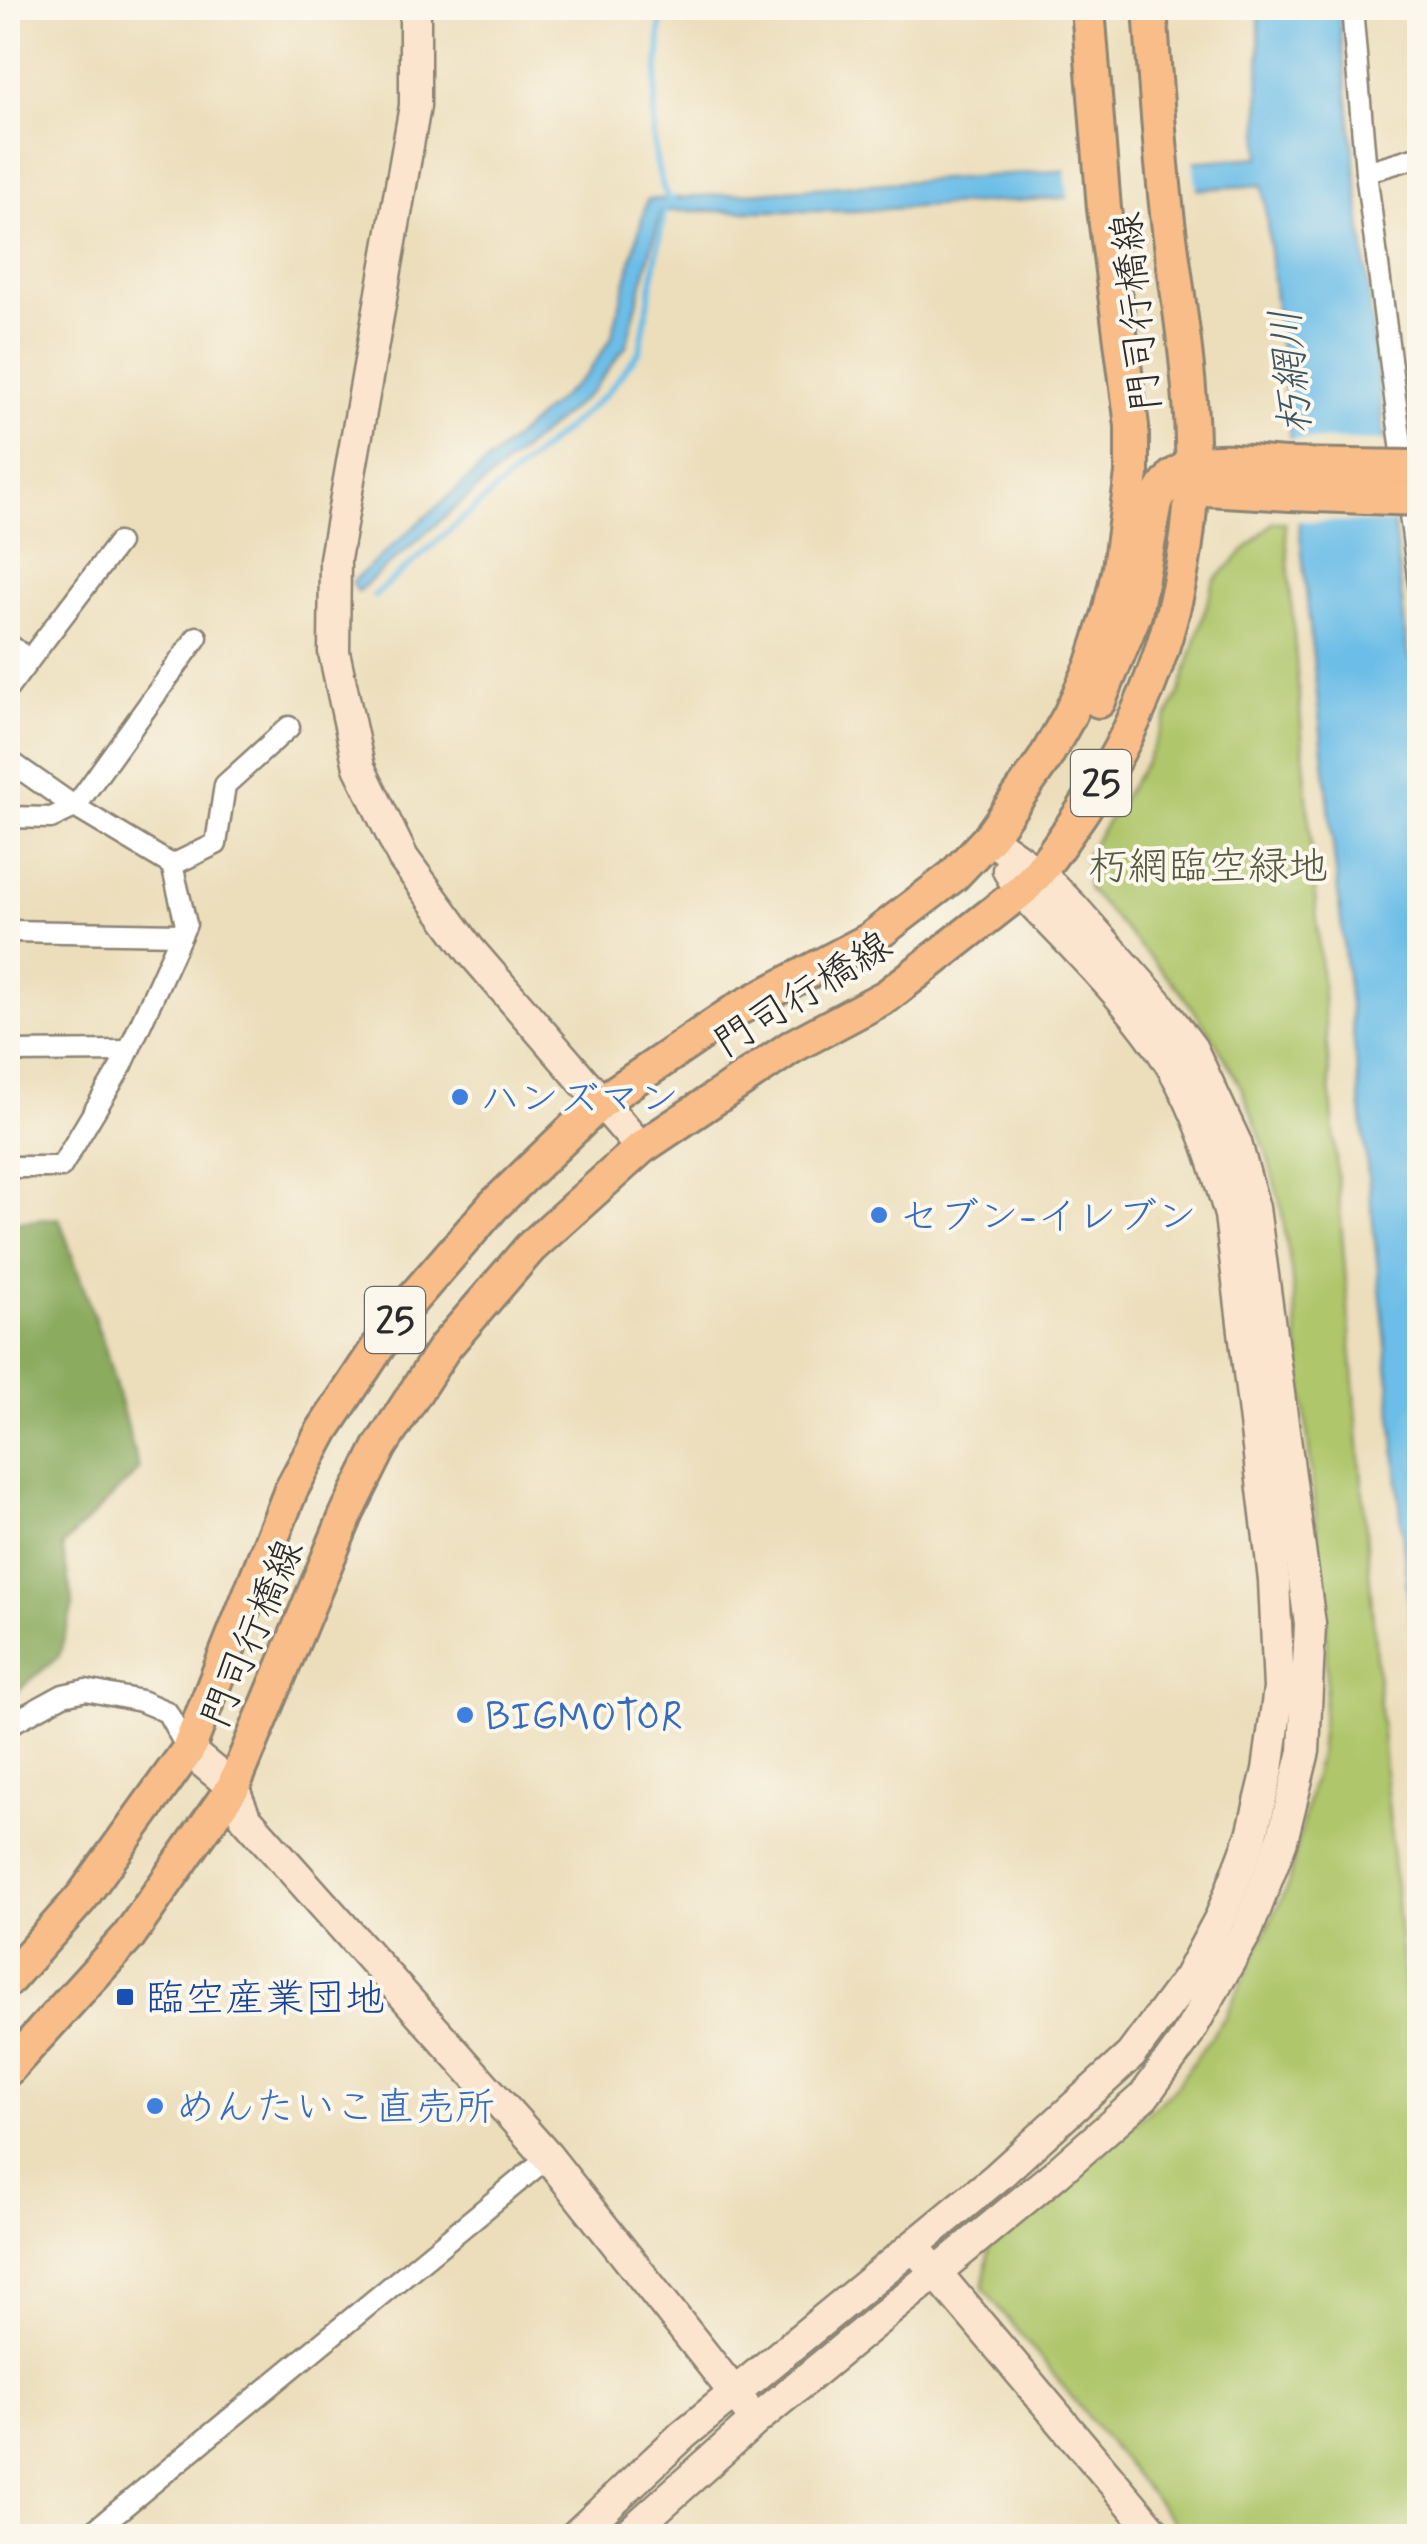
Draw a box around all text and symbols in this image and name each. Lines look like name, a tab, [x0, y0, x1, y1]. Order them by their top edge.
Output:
street label: 門司行橋線	[1102, 210, 1174, 414]
water label: 朽網川	[1260, 307, 1325, 437]
road number: 25	[1071, 750, 1131, 816]
park label: 朽網臨空緑地	[1088, 842, 1328, 894]
street label: 門司行橋線	[705, 921, 902, 1071]
place label: ハンズマン	[480, 1074, 679, 1126]
marker: ハンズマン	[449, 1086, 471, 1108]
place label: セブン-イレブン	[899, 1192, 1197, 1244]
marker: セブン-イレブン	[868, 1204, 890, 1226]
road number: 25	[365, 1287, 425, 1353]
street label: 門司行橋線	[191, 1532, 317, 1736]
place label: BIGMOTOR	[485, 1692, 683, 1744]
marker: BIGMOTOR	[454, 1704, 476, 1726]
place label: 臨空産業団地	[145, 1974, 385, 2026]
marker: 臨空産業団地	[114, 1986, 136, 2008]
place label: めんたいこ直売所	[175, 2083, 495, 2135]
marker: めんたいこ直売所	[144, 2095, 166, 2117]

